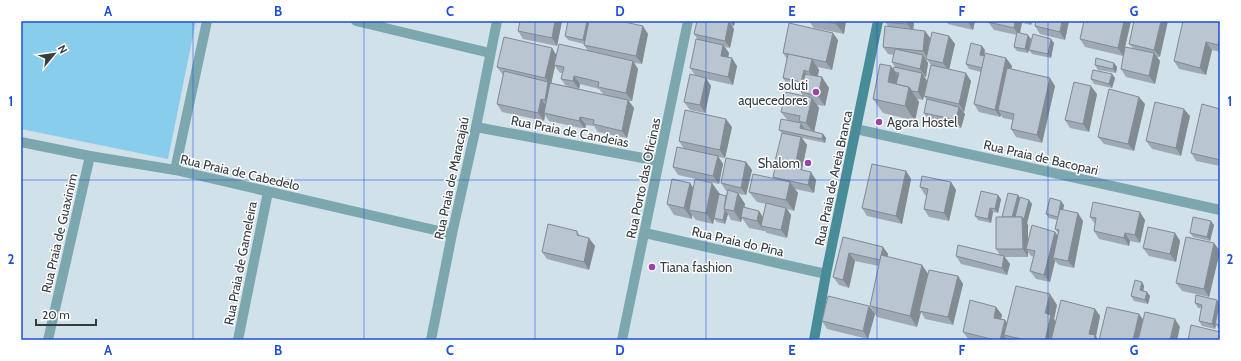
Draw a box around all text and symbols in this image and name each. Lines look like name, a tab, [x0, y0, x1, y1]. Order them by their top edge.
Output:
text: A	[104, 3, 113, 19]
text: B	[274, 3, 282, 19]
text: C	[446, 3, 454, 19]
text: D	[615, 3, 625, 19]
text: E	[788, 3, 796, 19]
text: F	[959, 3, 966, 19]
text: G	[1130, 3, 1139, 19]
north arrow	[34, 34, 74, 74]
text: N	[55, 42, 71, 56]
place label: soluti aquecedores	[738, 77, 809, 108]
marker: soluti aquecedores	[811, 87, 821, 97]
text: 1	[9, 93, 13, 109]
text: 1	[1228, 93, 1232, 109]
street label: Rua Praia de Areia Branca	[811, 108, 855, 247]
street label: Rua Praia de Candeias	[510, 112, 631, 150]
place label: Agora Hostel	[887, 114, 957, 130]
street label: Rua Praia de Maracajaú	[430, 115, 473, 241]
street label: Rua Porto das Oficinas	[622, 116, 664, 240]
marker: Agora Hostel	[874, 117, 884, 127]
street label: Rua Praia de Bacopari	[982, 136, 1100, 178]
street label: Rua Praia de Cabedelo	[179, 150, 301, 194]
place label: Shalom	[758, 155, 800, 171]
marker: Shalom	[803, 158, 813, 168]
street label: Rua Praia de Guaxinim	[37, 172, 81, 294]
street label: Rua Praia de Gameleira	[220, 199, 260, 326]
street label: Rua Praia do Pina	[690, 223, 786, 260]
text: 2	[8, 251, 15, 267]
text: 2	[1227, 251, 1234, 267]
place label: Tiana fashion	[660, 259, 732, 275]
marker: Tiana fashion	[647, 262, 657, 272]
scale bar	[36, 301, 96, 327]
text: 20 m	[42, 307, 70, 322]
text: A	[104, 342, 113, 358]
text: B	[274, 342, 282, 358]
text: C	[446, 342, 454, 358]
text: D	[615, 342, 625, 358]
text: E	[788, 342, 796, 358]
text: F	[959, 342, 966, 358]
text: G	[1130, 342, 1139, 358]

